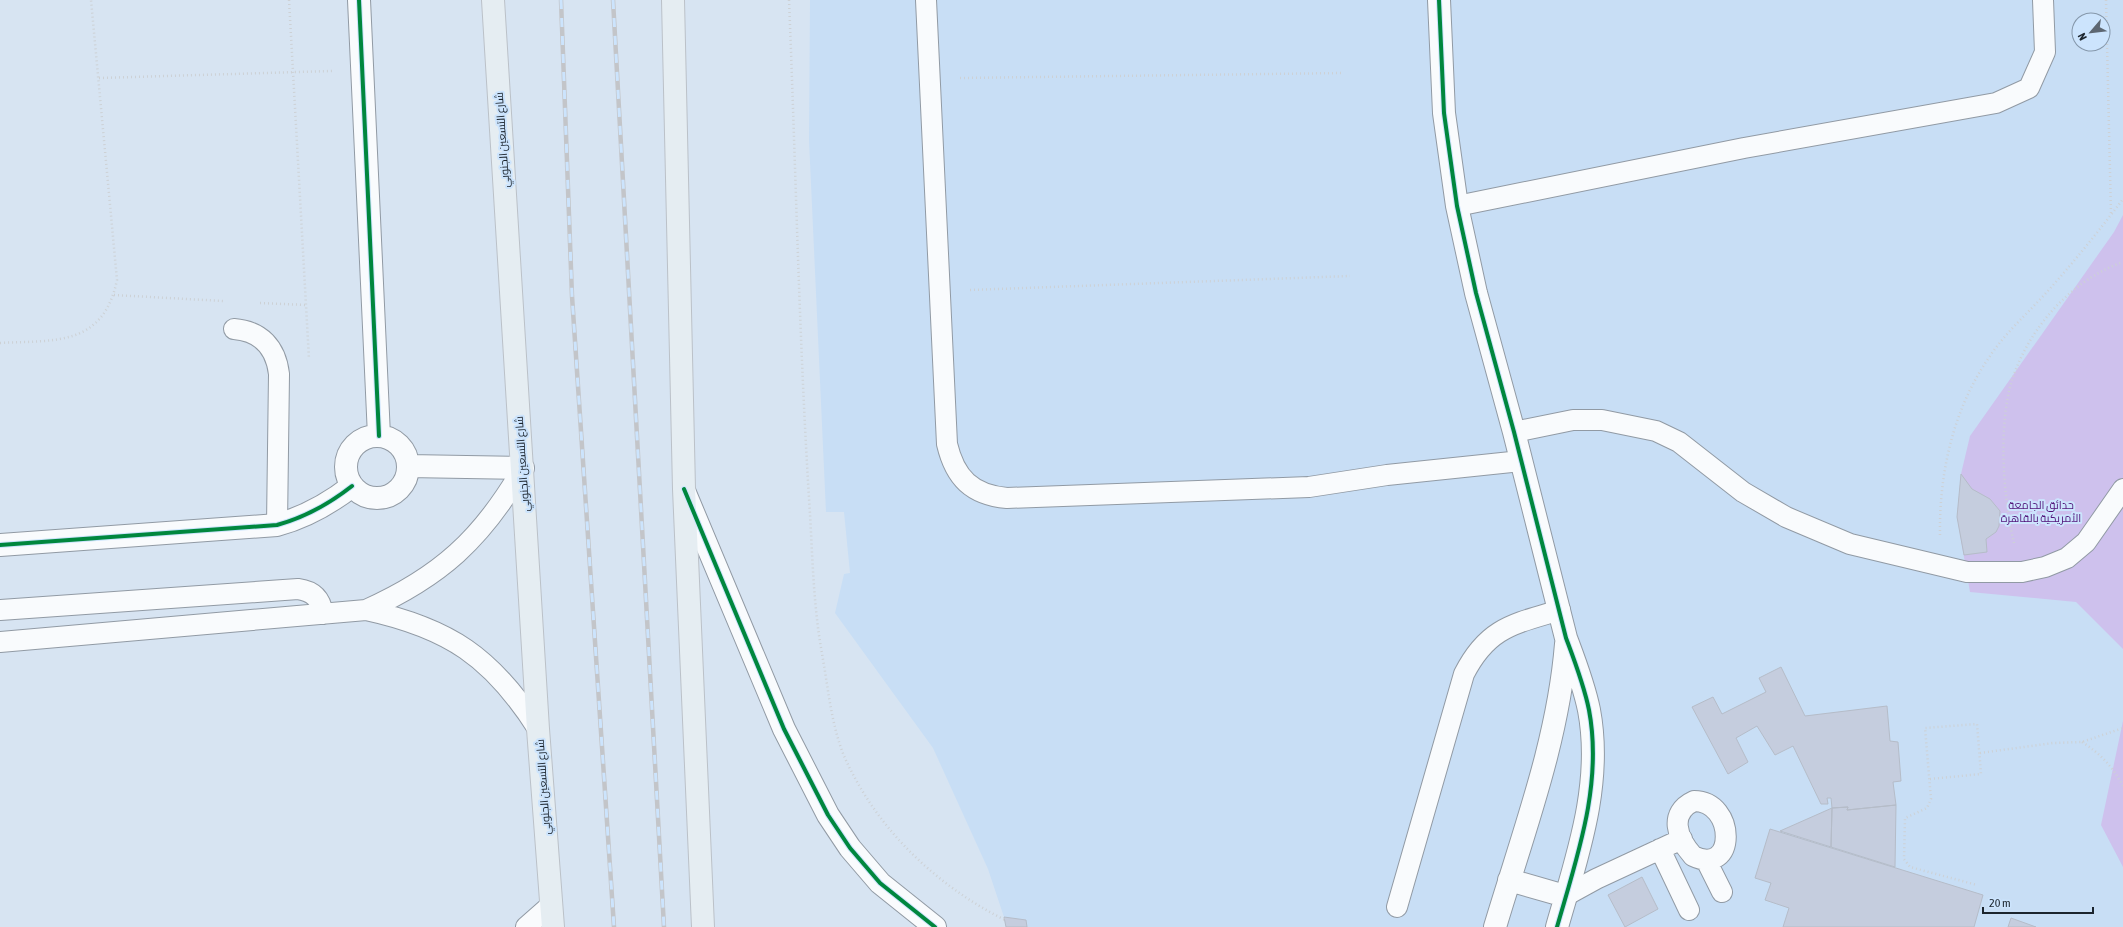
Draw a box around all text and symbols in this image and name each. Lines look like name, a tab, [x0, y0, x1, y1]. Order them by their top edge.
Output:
north arrow	[2071, 12, 2111, 52]
text: N	[2075, 31, 2089, 42]
street label: شارع التسعين الجنوبي	[493, 92, 514, 188]
street label: شارع التسعين الجنوبي	[513, 416, 534, 512]
park label: حدائق الجامعة الأمريكية بالقاهرة	[2001, 499, 2081, 525]
street label: شارع التسعين الجنوبي	[534, 739, 555, 835]
scale bar	[1983, 889, 2093, 915]
text: 20 m	[1989, 896, 2011, 910]

